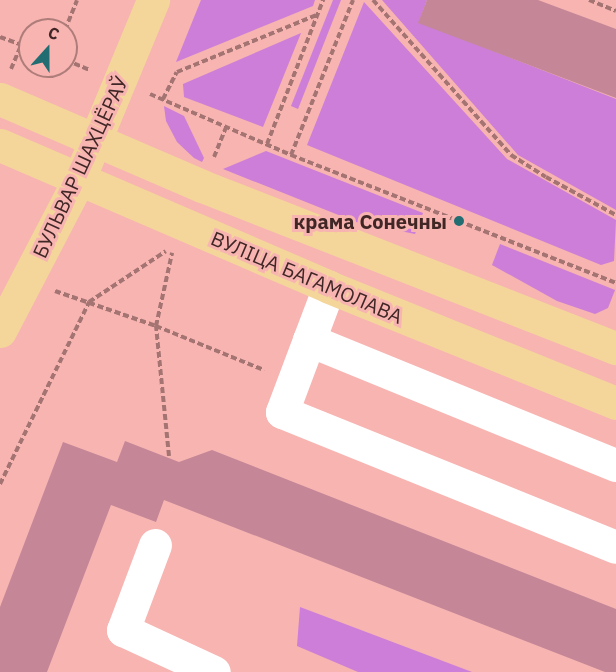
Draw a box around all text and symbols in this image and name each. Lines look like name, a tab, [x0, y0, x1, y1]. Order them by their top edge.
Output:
north arrow	[18, 18, 78, 78]
text: С	[45, 22, 62, 44]
street label: БУЛЬВАР ШАХЦЁРАЎ	[27, 72, 133, 262]
place label: крама Сонечны	[293, 209, 447, 233]
marker: крама Сонечны	[452, 214, 466, 228]
street label: ВУЛІЦА БАГАМОЛАВА	[207, 226, 407, 328]

